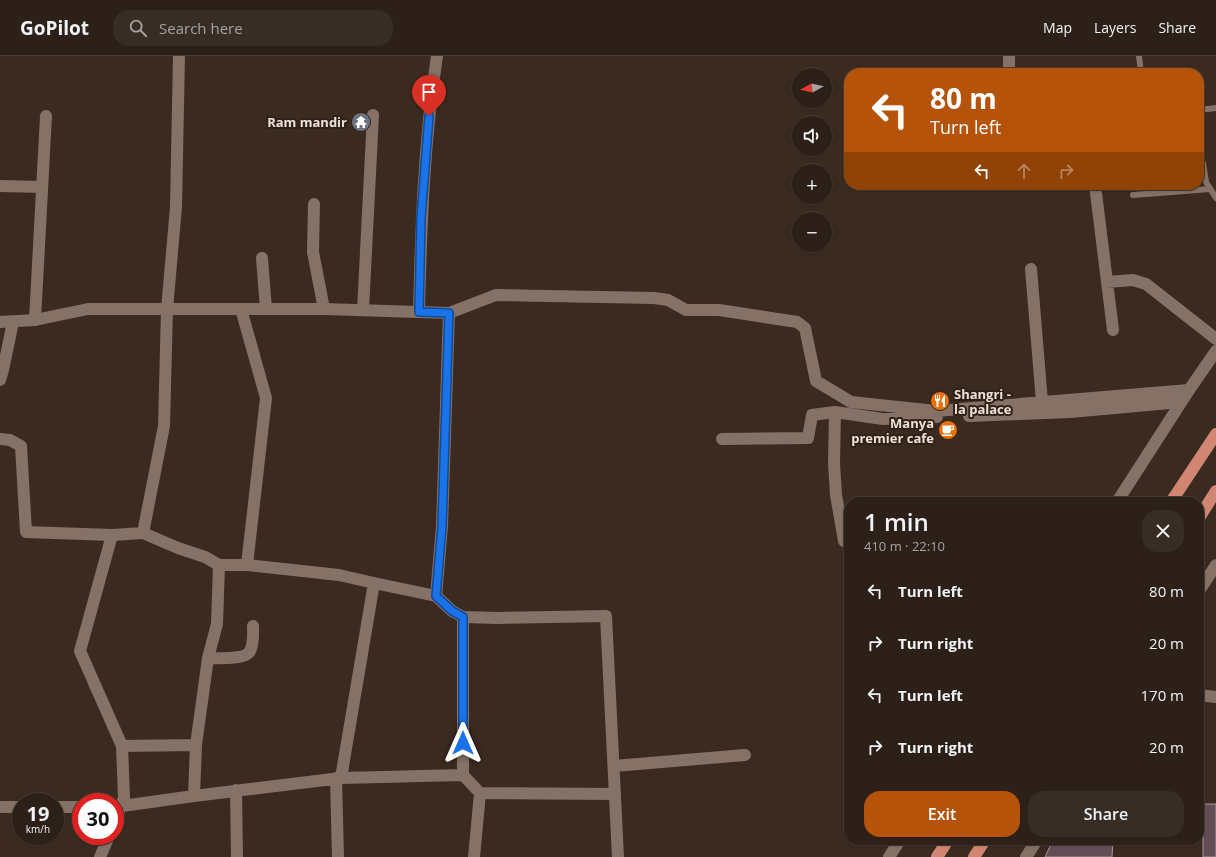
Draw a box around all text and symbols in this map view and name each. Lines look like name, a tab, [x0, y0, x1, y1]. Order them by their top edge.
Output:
search box	[113, 10, 393, 46]
text: GoPilot	[20, 15, 89, 41]
icon: search	[127, 17, 149, 39]
text: Search here	[159, 18, 243, 38]
text: Map	[1043, 18, 1072, 37]
text: Layers	[1094, 18, 1136, 37]
text: Share	[1158, 18, 1196, 37]
north arrow	[792, 68, 832, 108]
map controls	[792, 68, 832, 252]
pin	[412, 75, 446, 116]
text: 80 m	[930, 79, 997, 117]
icon: arrive	[418, 81, 440, 103]
icon: left	[864, 84, 916, 136]
temple icon: Ram mandir	[350, 111, 372, 133]
place label: Ram mandir	[267, 113, 347, 131]
text: Turn left	[930, 115, 1001, 139]
button: sound	[792, 116, 832, 156]
icon: left	[971, 160, 993, 182]
icon: ahead	[1013, 160, 1035, 182]
icon: right	[1055, 160, 1077, 182]
button: +	[792, 164, 832, 204]
button: −	[792, 212, 832, 252]
place label: Shangri - la palace	[954, 385, 1012, 418]
restaurant icon: Shangri - la palace	[929, 390, 951, 412]
place label: Manya premier cafe	[851, 414, 934, 447]
cafe icon: Manya premier cafe	[937, 419, 959, 441]
text: 1 min	[864, 505, 929, 538]
button: close	[1142, 510, 1184, 552]
text: 410 m · 22:10	[864, 537, 945, 555]
icon: left	[864, 580, 886, 602]
text: Turn left	[898, 581, 963, 601]
text: 80 m	[1149, 581, 1184, 601]
icon: right	[864, 632, 886, 654]
text: Turn right	[898, 633, 973, 653]
text: 20 m	[1149, 633, 1184, 653]
icon: left	[864, 684, 886, 706]
text: Turn left	[898, 685, 963, 705]
text: 170 m	[1140, 685, 1184, 705]
position arrow	[442, 722, 484, 764]
icon: right	[864, 736, 886, 758]
text: Turn right	[898, 737, 973, 757]
text: 20 m	[1149, 737, 1184, 757]
button: Exit	[864, 791, 1020, 837]
button: Share	[1028, 791, 1184, 837]
speed limit sign: 30	[72, 793, 124, 845]
text: 19	[27, 800, 49, 827]
text: km/h	[26, 822, 50, 836]

